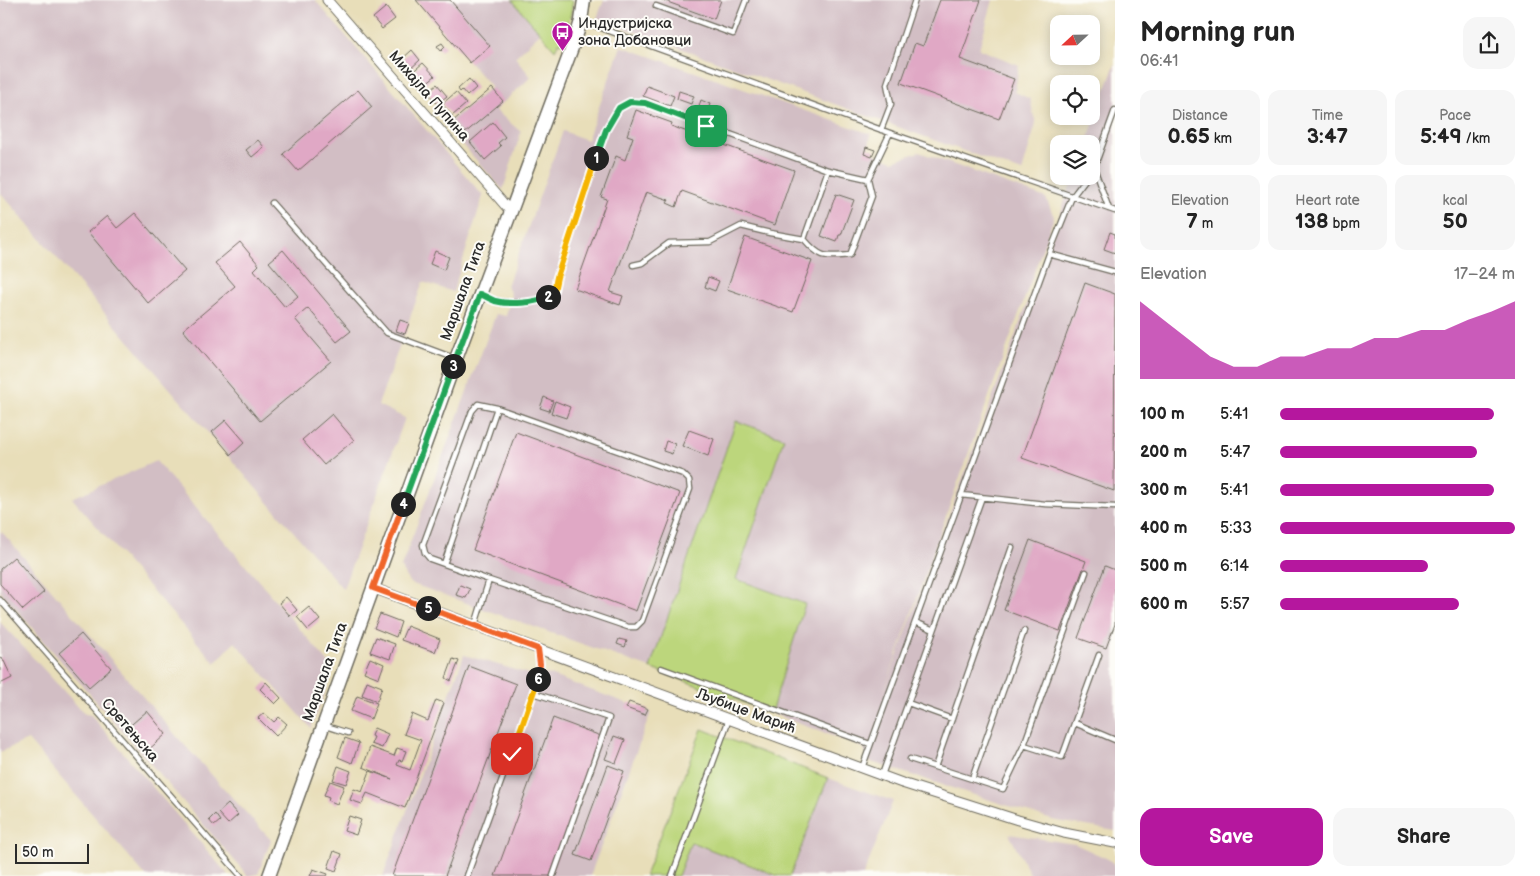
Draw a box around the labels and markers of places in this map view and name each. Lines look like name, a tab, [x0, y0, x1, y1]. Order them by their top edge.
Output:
place label: Индустријска зона Добановци	[578, 14, 691, 50]
bus stop icon: Индустријска зона Добановци	[550, 20, 574, 51]
pin	[685, 105, 727, 147]
pin: 1	[584, 146, 608, 170]
pin: 2	[536, 284, 560, 310]
pin: 3	[440, 354, 466, 378]
pin: 4	[390, 492, 416, 516]
pin: 5	[416, 596, 440, 620]
pin: 6	[526, 666, 550, 692]
pin	[491, 733, 533, 775]

